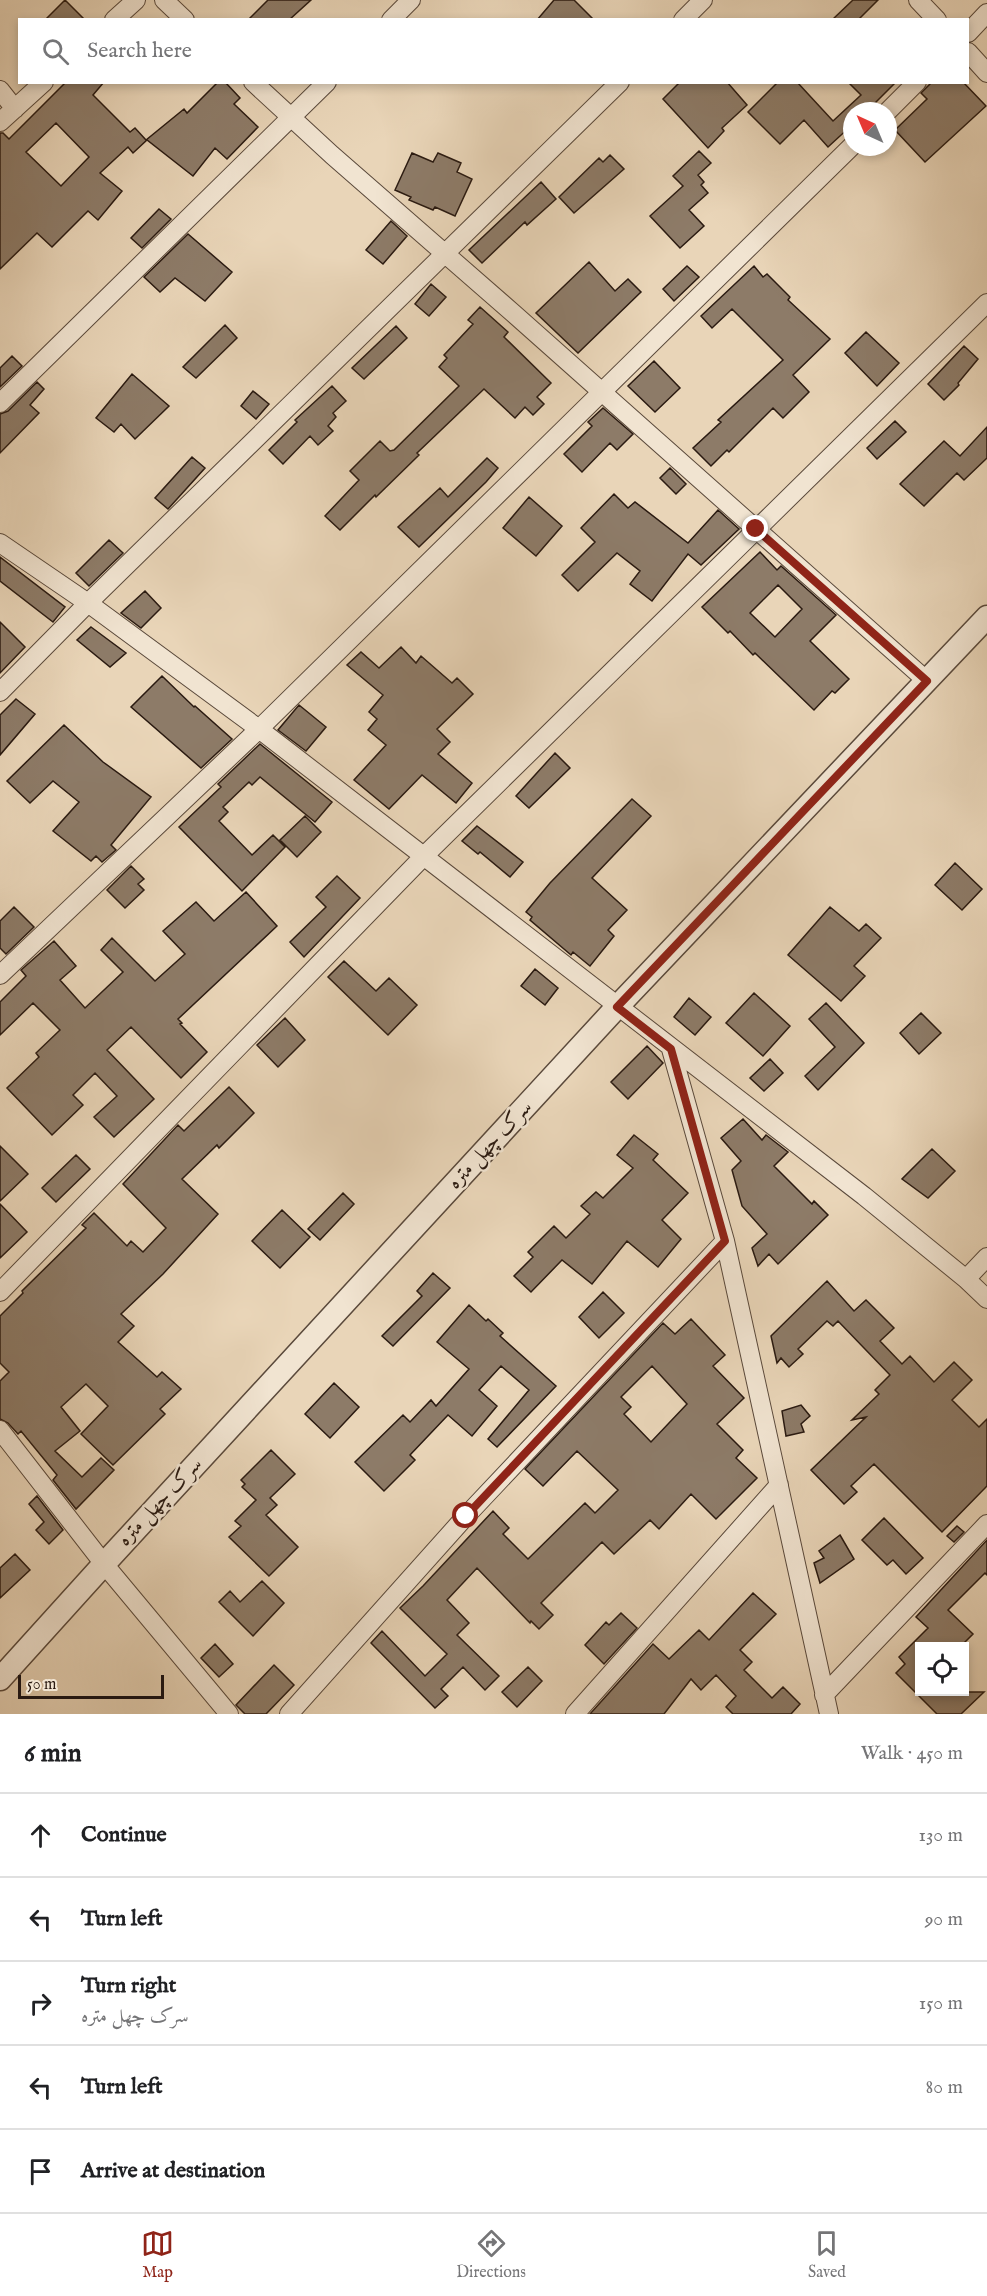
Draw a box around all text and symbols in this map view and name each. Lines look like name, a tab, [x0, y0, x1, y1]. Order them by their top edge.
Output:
search box	[18, 18, 969, 84]
icon: search	[39, 35, 72, 68]
text: Search here	[87, 37, 192, 65]
north arrow	[843, 102, 897, 156]
route end	[742, 515, 768, 541]
street label: سرک چهل متره	[442, 1094, 538, 1196]
street label: سرک چهل متره	[112, 1451, 208, 1553]
route start	[452, 1502, 478, 1528]
map controls	[915, 1642, 969, 1696]
button: locate	[915, 1642, 969, 1696]
scale bar	[18, 1672, 164, 1700]
text: 50 m	[27, 1675, 56, 1695]
text: 6 min	[24, 1737, 82, 1770]
text: Walk · 450 m	[861, 1741, 963, 1766]
icon: ahead	[24, 1819, 57, 1852]
text: Continue	[81, 1821, 167, 1849]
text: 130 m	[918, 1823, 963, 1848]
icon: left	[24, 1903, 57, 1936]
text: Turn left	[81, 1905, 163, 1933]
text: 90 m	[925, 1907, 963, 1932]
text: Turn right	[81, 1972, 176, 2000]
icon: right	[24, 1987, 57, 2020]
text: 150 m	[919, 1991, 963, 2016]
text: سرک چهل متره	[81, 2004, 189, 2029]
icon: left	[24, 2071, 57, 2104]
text: Turn left	[81, 2073, 163, 2101]
text: 80 m	[926, 2075, 963, 2100]
icon: arrive	[24, 2155, 57, 2188]
text: Arrive at destination	[81, 2157, 265, 2185]
tab: Map	[141, 2227, 174, 2283]
tab: Directions	[456, 2227, 526, 2283]
tab: Saved	[808, 2227, 846, 2283]

